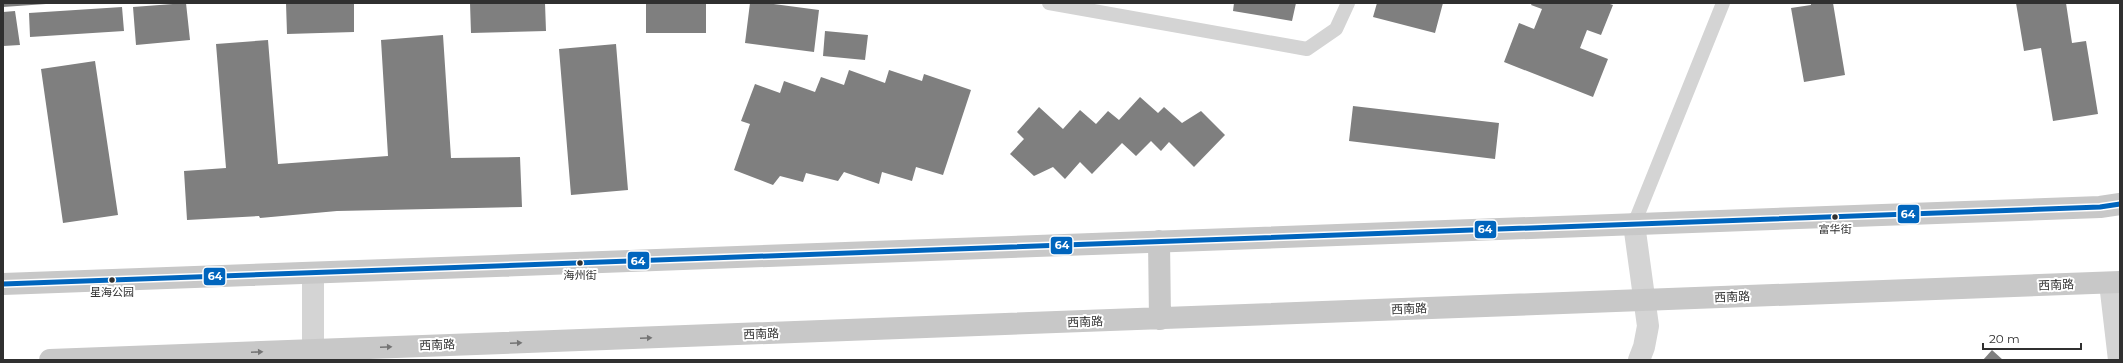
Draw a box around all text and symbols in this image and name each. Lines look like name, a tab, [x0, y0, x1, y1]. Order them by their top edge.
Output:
line badge: 64	[1897, 204, 1920, 224]
text: 64	[1901, 207, 1916, 221]
marker: 富华街	[1830, 212, 1840, 222]
line badge: 64	[1474, 220, 1497, 239]
text: 64	[1478, 222, 1493, 236]
place label: 富华街	[1819, 222, 1852, 236]
line badge: 64	[1050, 236, 1073, 255]
text: 64	[1055, 238, 1070, 252]
line badge: 64	[627, 251, 650, 270]
text: 64	[631, 254, 646, 268]
marker: 海州街	[575, 258, 585, 268]
line badge: 64	[203, 267, 226, 286]
place label: 海州街	[564, 268, 597, 282]
text: 64	[208, 269, 223, 283]
marker: 星海公园	[107, 275, 117, 285]
street label: 西南路	[2038, 276, 2074, 293]
place label: 星海公园	[90, 285, 134, 299]
street label: 西南路	[1714, 288, 1750, 305]
street label: 西南路	[1391, 300, 1427, 317]
street label: 西南路	[1067, 313, 1103, 330]
street label: 西南路	[743, 325, 779, 342]
scale bar	[1983, 325, 2081, 351]
text: 20 m	[1989, 331, 2020, 346]
one-way arrow	[640, 334, 652, 341]
street label: 西南路	[419, 336, 455, 353]
one-way arrow	[510, 339, 522, 346]
one-way arrow	[380, 344, 392, 351]
one-way arrow	[251, 349, 263, 356]

